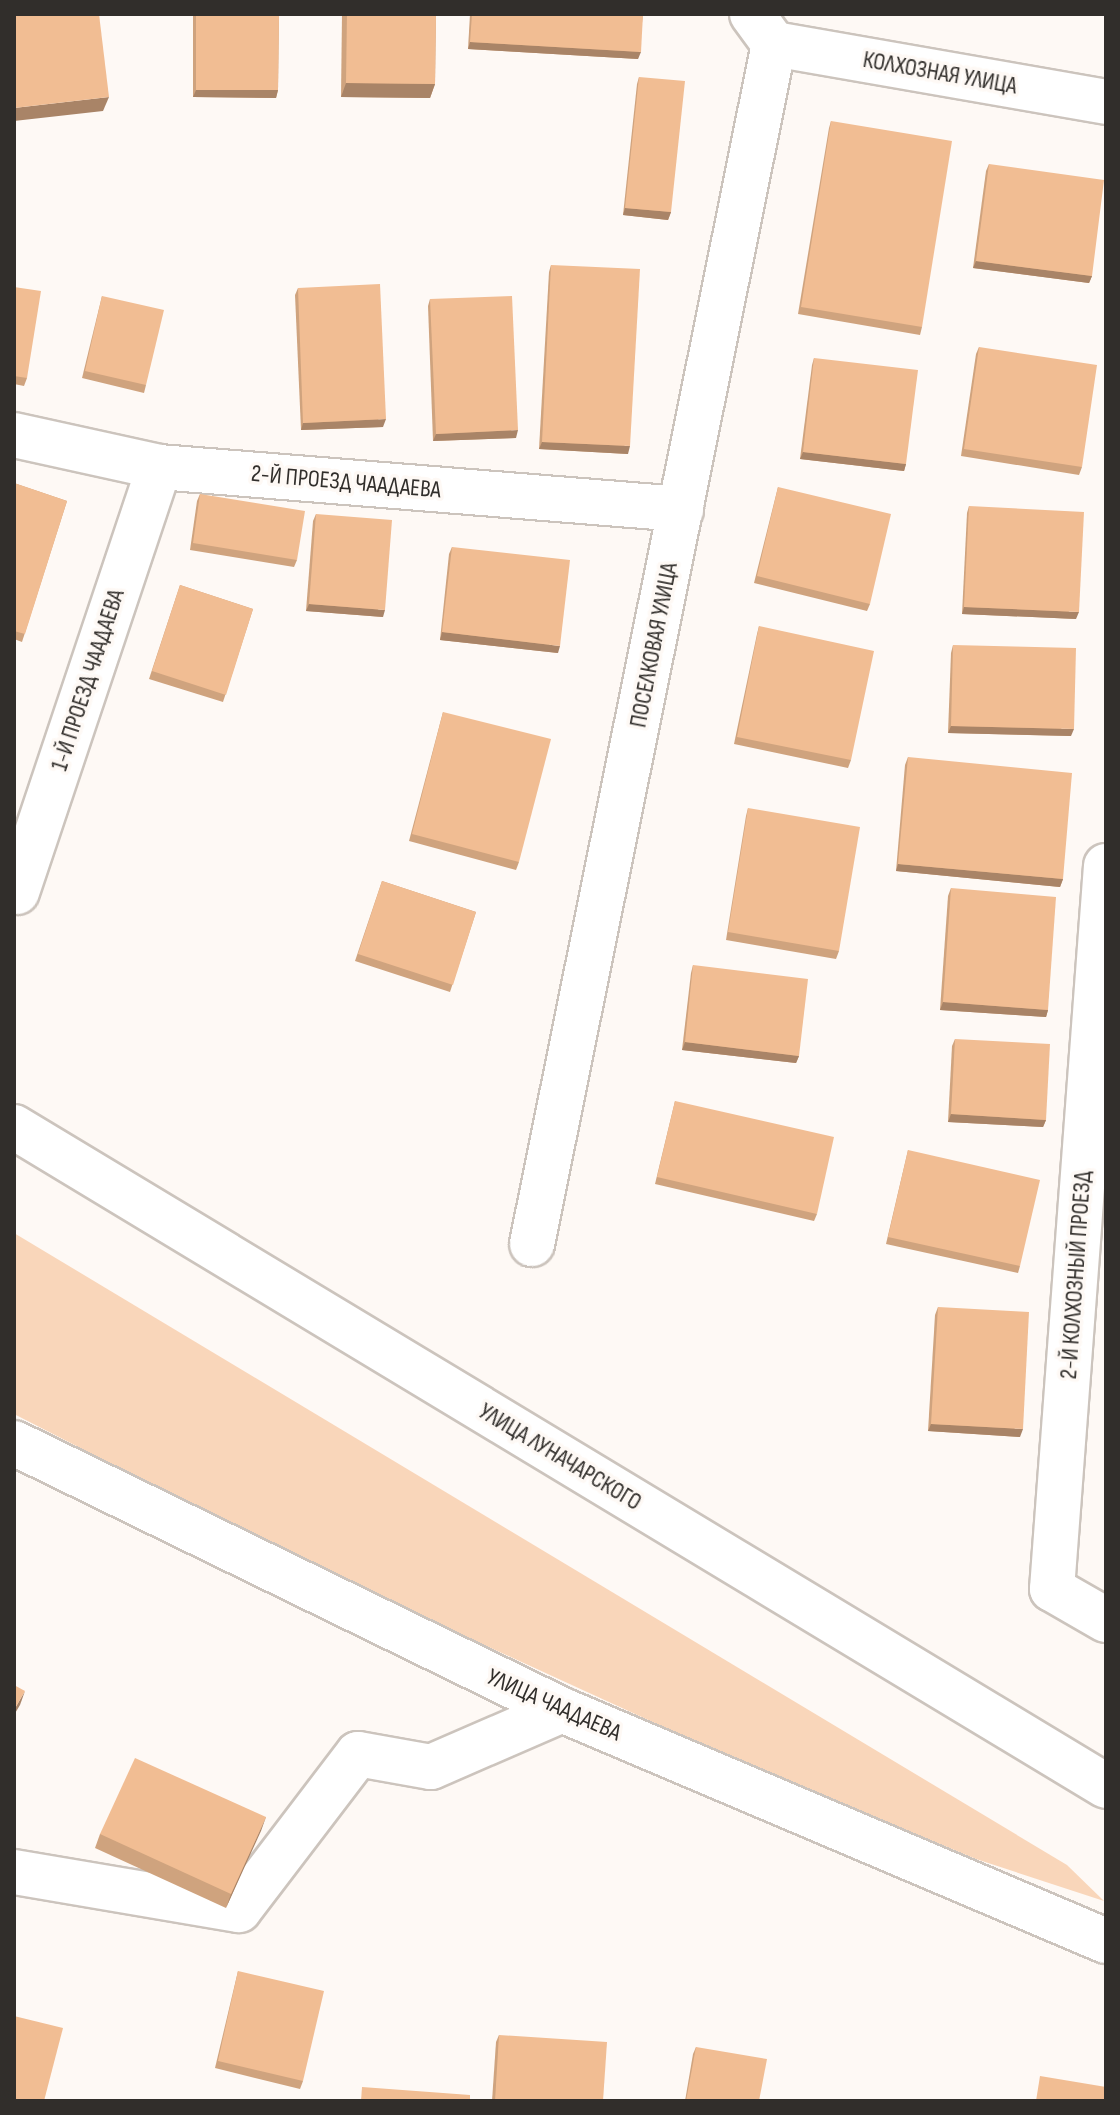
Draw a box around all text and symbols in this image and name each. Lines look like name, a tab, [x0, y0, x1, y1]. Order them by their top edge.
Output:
street label: КОЛХОЗНАЯ УЛИЦА	[861, 45, 1019, 101]
street label: 2-Й ПРОЕЗД ЧААДАЕВА	[250, 459, 442, 505]
street label: ПОСЕЛКОВАЯ УЛИЦА	[624, 560, 684, 730]
street label: 1-Й ПРОЕЗД ЧААДАЕВА	[45, 586, 131, 774]
street label: 2-Й КОЛХОЗНЫЙ ПРОЕЗД	[1054, 1170, 1098, 1380]
street label: УЛИЦА ЛУНАЧАРСКОГО	[473, 1397, 647, 1517]
street label: УЛИЦА ЧААДАЕВА	[482, 1663, 626, 1747]

